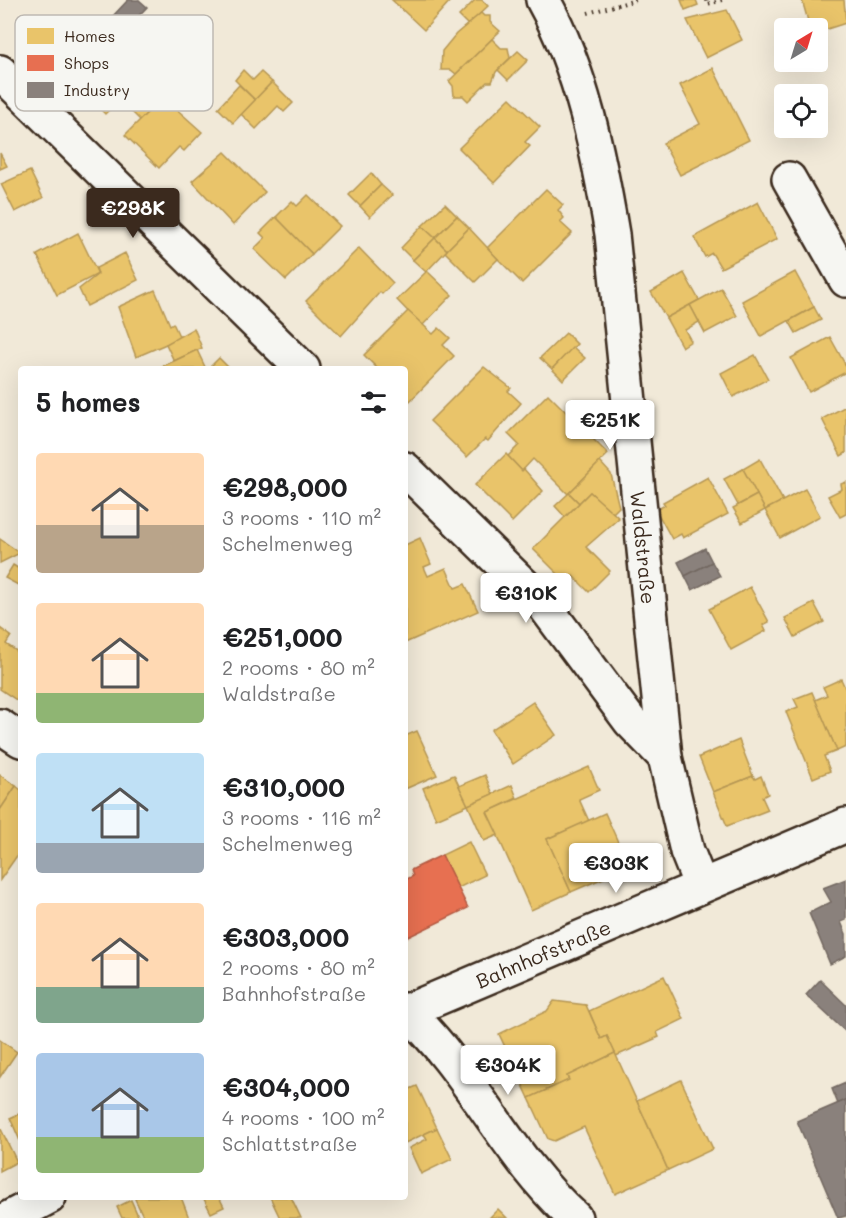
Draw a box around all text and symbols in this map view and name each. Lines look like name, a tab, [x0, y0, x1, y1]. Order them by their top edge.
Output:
legend	[15, 15, 213, 111]
north arrow	[774, 18, 828, 72]
map controls	[774, 18, 828, 138]
text: Homes	[64, 25, 115, 46]
text: Shops	[64, 52, 109, 73]
text: Industry	[64, 79, 130, 100]
button: locate	[774, 84, 828, 138]
pin: €298K	[91, 188, 175, 239]
text: €298K	[101, 194, 165, 220]
text: 5 homes	[36, 385, 141, 419]
icon: filters	[357, 386, 390, 419]
pin: €251K	[568, 400, 652, 451]
text: €251K	[579, 406, 641, 432]
text: €298,000	[222, 470, 348, 504]
icon: home	[84, 477, 156, 549]
street label: Waldstraße	[625, 489, 662, 605]
text: 3 rooms · 110 m²	[222, 504, 381, 530]
text: Schelmenweg	[222, 530, 353, 556]
pin: €310K	[484, 573, 568, 624]
text: €310K	[494, 579, 558, 605]
text: €251,000	[222, 620, 342, 654]
icon: home	[84, 627, 156, 699]
text: 2 rooms · 80 m²	[222, 654, 375, 680]
text: Waldstraße	[222, 680, 336, 706]
text: €310,000	[222, 770, 345, 804]
icon: home	[84, 777, 156, 849]
text: 3 rooms · 116 m²	[222, 804, 381, 830]
text: Schelmenweg	[222, 830, 353, 856]
pin: €303K	[574, 843, 658, 894]
text: €303K	[583, 849, 649, 875]
street label: Bahnhofstraße	[472, 913, 615, 994]
text: €303,000	[222, 920, 349, 954]
icon: home	[84, 927, 156, 999]
text: 2 rooms · 80 m²	[222, 954, 375, 980]
text: Bahnhofstraße	[222, 980, 366, 1006]
pin: €304K	[466, 1045, 550, 1096]
text: €304K	[475, 1051, 541, 1077]
text: €304,000	[222, 1070, 350, 1104]
icon: home	[84, 1077, 156, 1149]
text: 4 rooms · 100 m²	[222, 1104, 385, 1130]
text: Schlattstraße	[222, 1130, 357, 1156]

